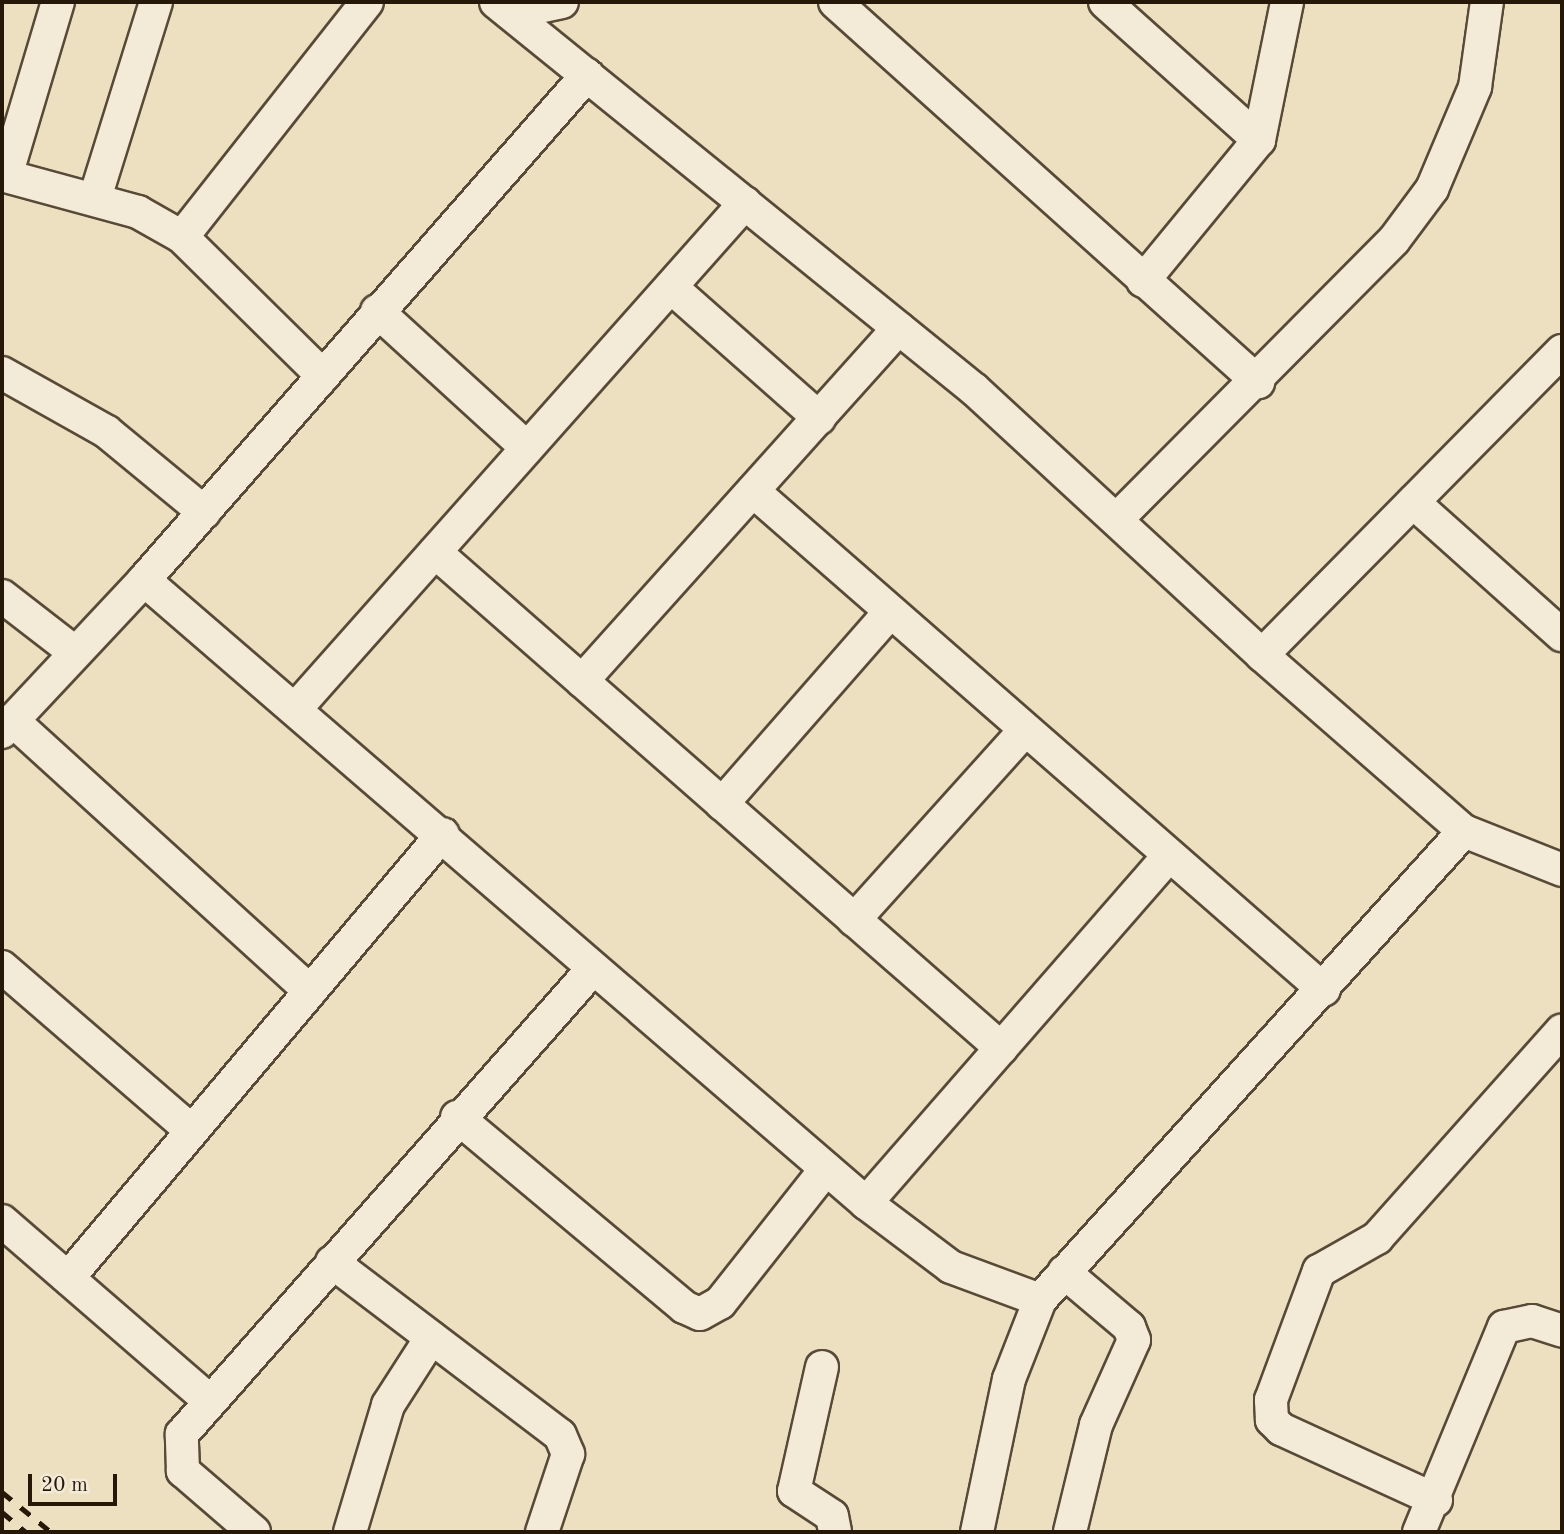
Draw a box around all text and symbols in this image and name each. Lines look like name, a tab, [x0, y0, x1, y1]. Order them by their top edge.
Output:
scale bar	[32, 1460, 121, 1504]
text: 20 m	[41, 1475, 88, 1496]

